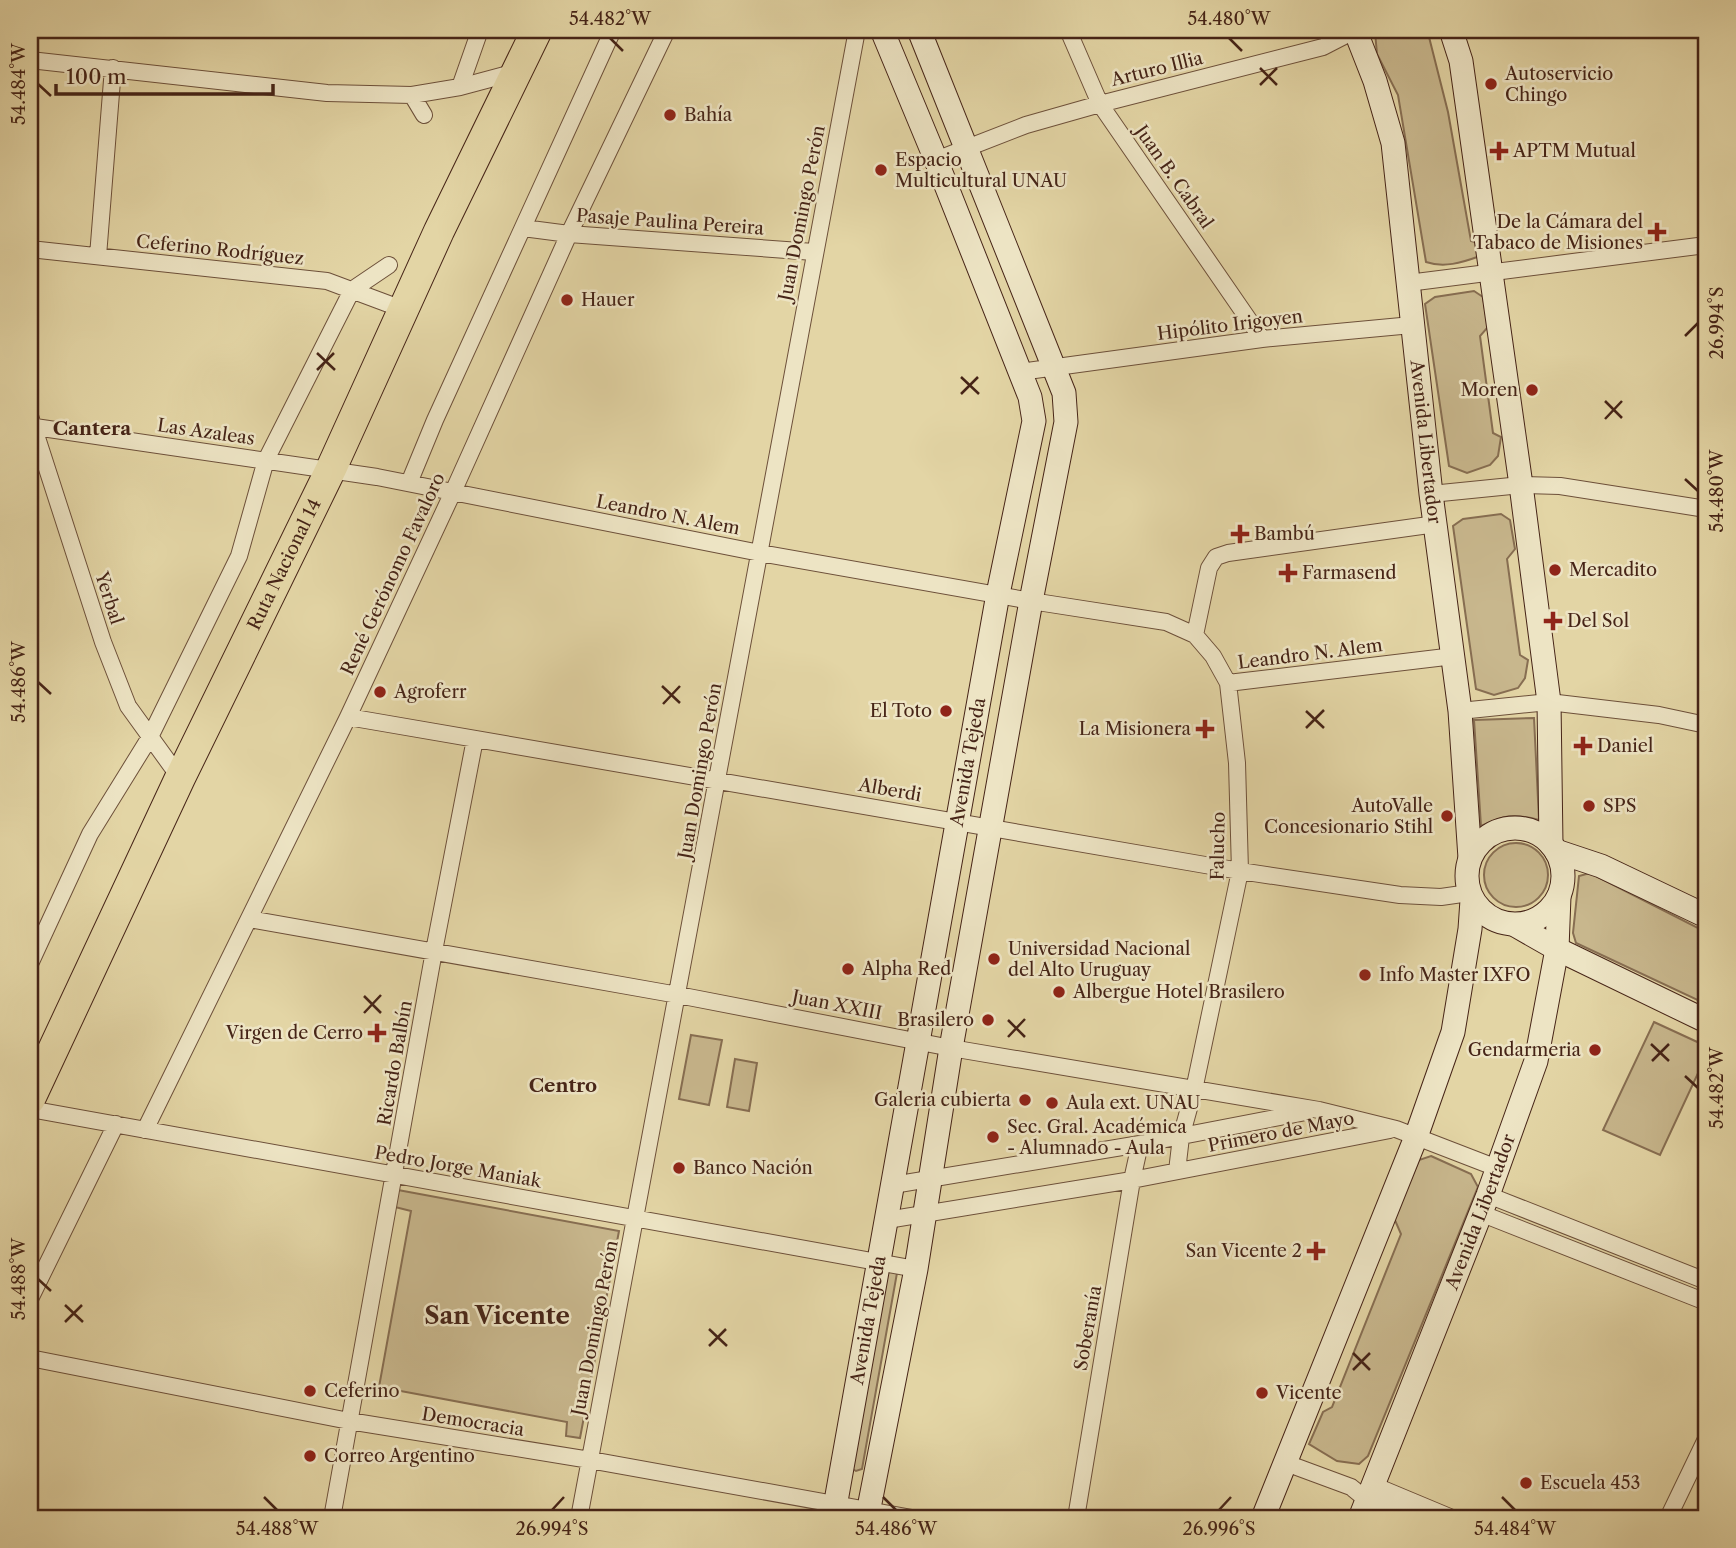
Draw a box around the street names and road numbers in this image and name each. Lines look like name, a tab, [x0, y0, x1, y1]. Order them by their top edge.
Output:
street label: Arturo Illia	[1108, 47, 1206, 91]
street label: Juan B. Cabral	[1128, 118, 1218, 233]
street label: Juan Domingo Perón	[774, 123, 830, 306]
street label: Pasaje Paulina Pereira	[575, 204, 765, 240]
street label: Ceferino Rodríguez	[135, 230, 305, 270]
street label: Hipólito Irigoyen	[1156, 305, 1304, 345]
street label: Avenida Libertador	[1405, 358, 1446, 526]
street label: Las Azaleas	[156, 414, 256, 450]
street label: René Gerónomo Favaloro	[336, 469, 450, 679]
street label: Leandro N. Alem	[594, 490, 742, 540]
street label: Ruta Nacional 14	[243, 495, 326, 634]
street label: Yerbal	[90, 568, 128, 627]
street label: Leandro N. Alem	[1236, 634, 1384, 674]
street label: Juan Domingo Perón	[673, 681, 726, 864]
street label: Avenida Tejeda	[946, 695, 990, 829]
street label: Alberdi	[856, 773, 924, 806]
street label: Falucho	[1206, 811, 1230, 881]
street label: Juan XXIII	[787, 985, 884, 1024]
street label: Ricardo Balbín	[373, 999, 417, 1127]
street label: Primero de Mayo	[1206, 1107, 1356, 1157]
street label: Avenida Libertador	[1440, 1131, 1520, 1294]
street label: Pedro Jorge Maniak	[373, 1142, 545, 1193]
street label: Juan Domingo Perón	[567, 1238, 623, 1421]
street label: Avenida Tejeda	[846, 1253, 891, 1387]
street label: Soberanía	[1070, 1283, 1106, 1372]
street label: Democracia	[420, 1403, 526, 1441]

